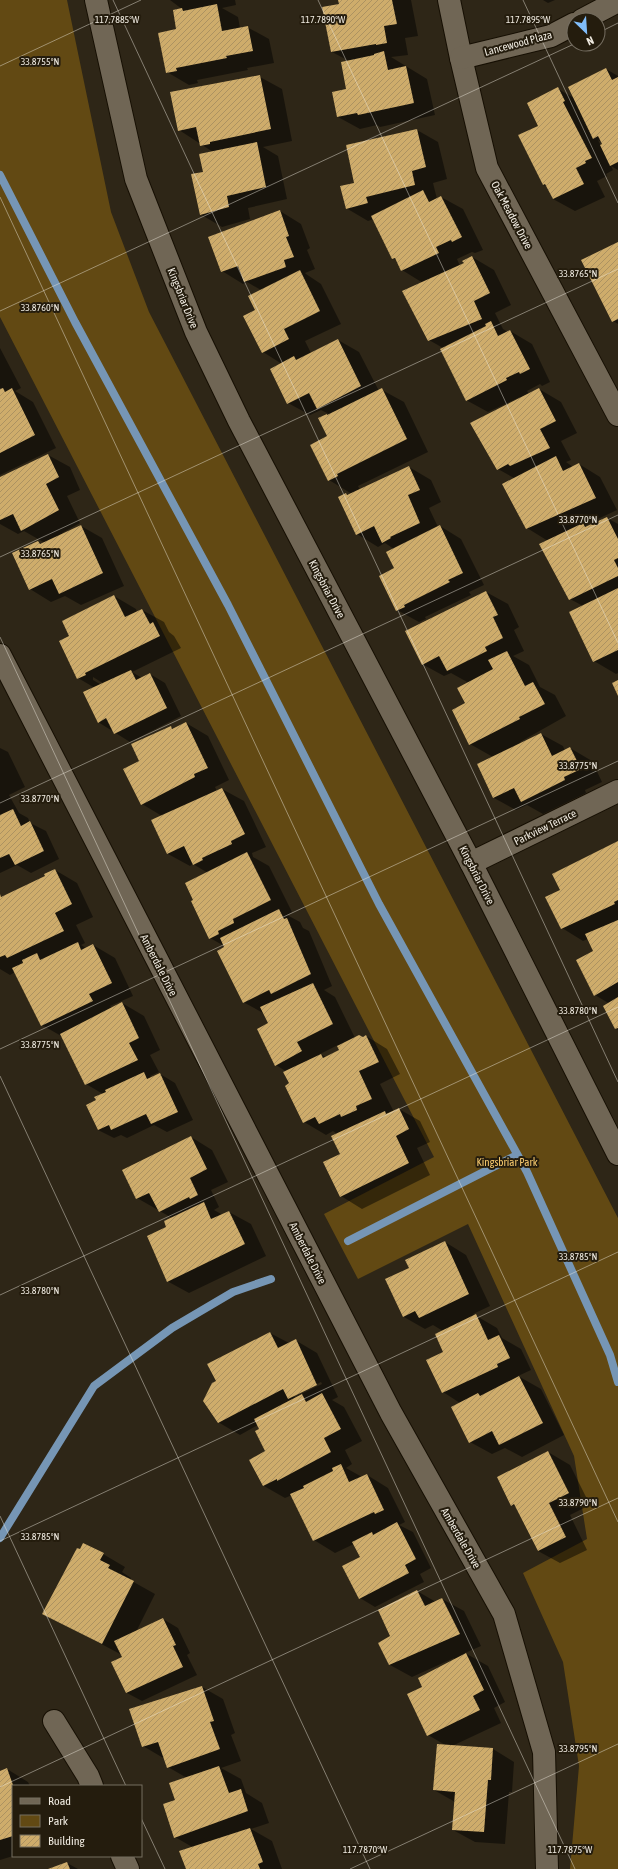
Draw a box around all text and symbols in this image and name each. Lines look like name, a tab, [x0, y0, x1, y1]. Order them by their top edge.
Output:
north arrow	[566, 12, 606, 52]
text: 117.7885°W	[95, 14, 140, 25]
text: 117.7890°W	[301, 14, 346, 25]
text: 117.7895°W	[506, 14, 551, 25]
street label: Lancewood Plaza	[483, 28, 553, 58]
text: N	[585, 34, 596, 48]
text: 33.8755°N	[21, 56, 59, 67]
street label: Oak Meadow Drive	[489, 179, 535, 251]
street label: Kingsbriar Drive	[165, 266, 201, 330]
text: 33.8765°N	[559, 268, 597, 279]
text: 33.8760°N	[21, 302, 59, 313]
text: 33.8770°N	[559, 514, 597, 525]
text: 33.8765°N	[21, 548, 59, 559]
street label: Kingsbriar Drive	[307, 558, 347, 620]
text: 33.8775°N	[559, 760, 597, 771]
text: 33.8770°N	[21, 793, 59, 804]
street label: Parkview Terrace	[512, 807, 578, 847]
street label: Kingsbriar Drive	[457, 844, 497, 906]
street label: Amberdale Drive	[138, 932, 180, 998]
text: 33.8780°N	[559, 1005, 597, 1016]
text: 33.8775°N	[21, 1039, 59, 1050]
park label: Kingsbriar Park	[476, 1156, 538, 1168]
street label: Amberdale Drive	[287, 1220, 329, 1286]
text: 33.8785°N	[559, 1251, 597, 1262]
text: 33.8780°N	[21, 1285, 59, 1296]
text: 33.8790°N	[559, 1497, 597, 1508]
street label: Amberdale Drive	[439, 1506, 483, 1570]
text: 33.8785°N	[21, 1531, 59, 1542]
text: 33.8795°N	[559, 1743, 597, 1754]
legend	[12, 1785, 142, 1857]
text: Road	[48, 1794, 71, 1808]
text: Park	[48, 1814, 69, 1828]
text: Building	[48, 1834, 86, 1848]
text: 117.7870°W	[343, 1844, 388, 1855]
text: 117.7875°W	[548, 1844, 593, 1855]

